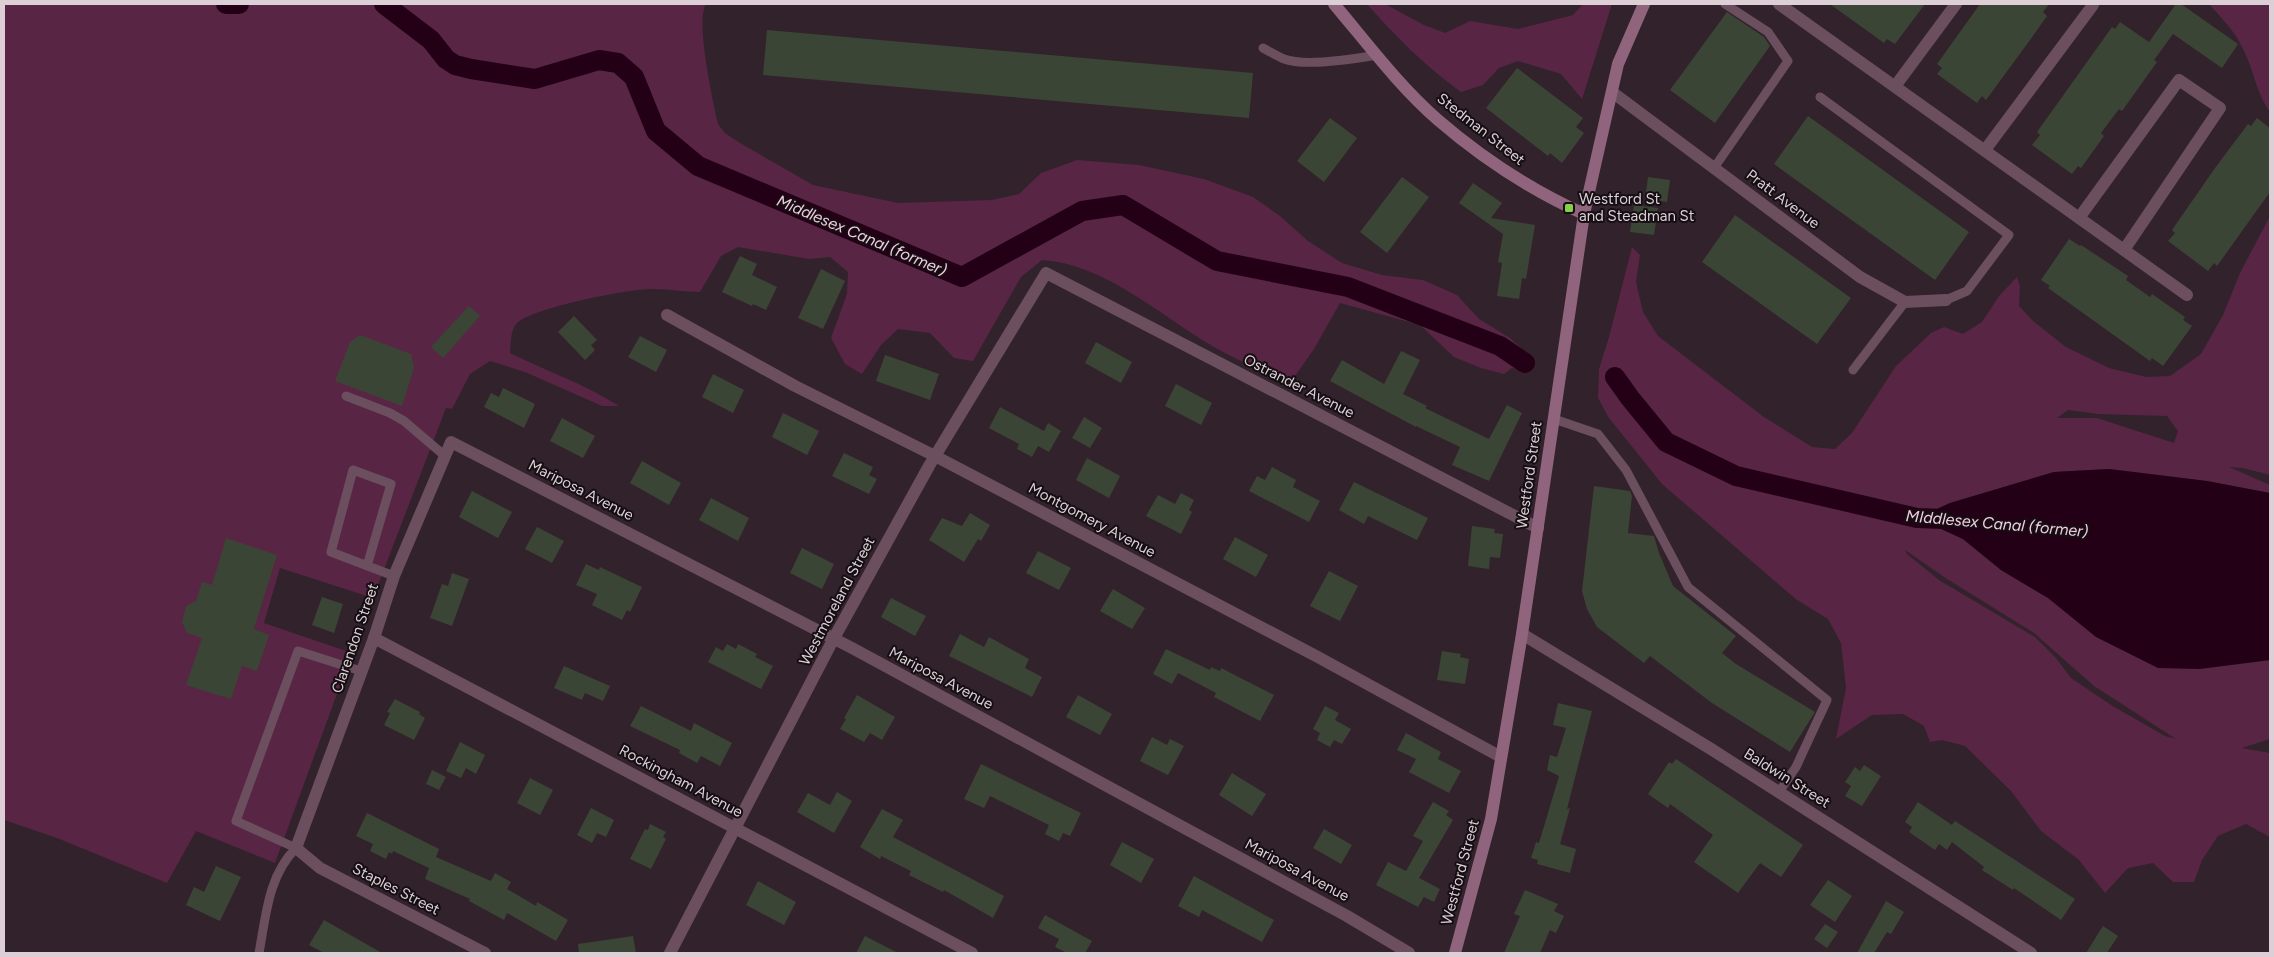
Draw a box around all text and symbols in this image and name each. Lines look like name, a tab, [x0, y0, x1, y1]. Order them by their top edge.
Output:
street label: Stedman Street	[1434, 89, 1529, 169]
street label: Pratt Avenue	[1743, 166, 1823, 232]
place label: Westford St and Steadman St	[1579, 190, 1695, 225]
water label: Middlesex Canal (former)	[774, 191, 950, 280]
marker: Westford St and Steadman St	[1563, 202, 1575, 214]
street label: Ostrander Avenue	[1241, 350, 1357, 422]
street label: Westford Street	[1513, 420, 1545, 530]
street label: Mariposa Avenue	[525, 456, 637, 524]
street label: Montgomery Avenue	[1025, 479, 1159, 561]
water label: MIddlesex Canal (former)	[1905, 506, 2089, 541]
street label: Westmoreland Street	[795, 533, 879, 668]
street label: Clarendon Street	[328, 580, 382, 695]
street label: Mariposa Avenue	[886, 643, 996, 713]
street label: Rockingham Avenue	[616, 741, 746, 821]
street label: Baldwin Street	[1741, 744, 1834, 812]
street label: Westford Street	[1437, 817, 1483, 927]
street label: Mariposa Avenue	[1242, 835, 1352, 905]
street label: Staples Street	[349, 859, 443, 919]

